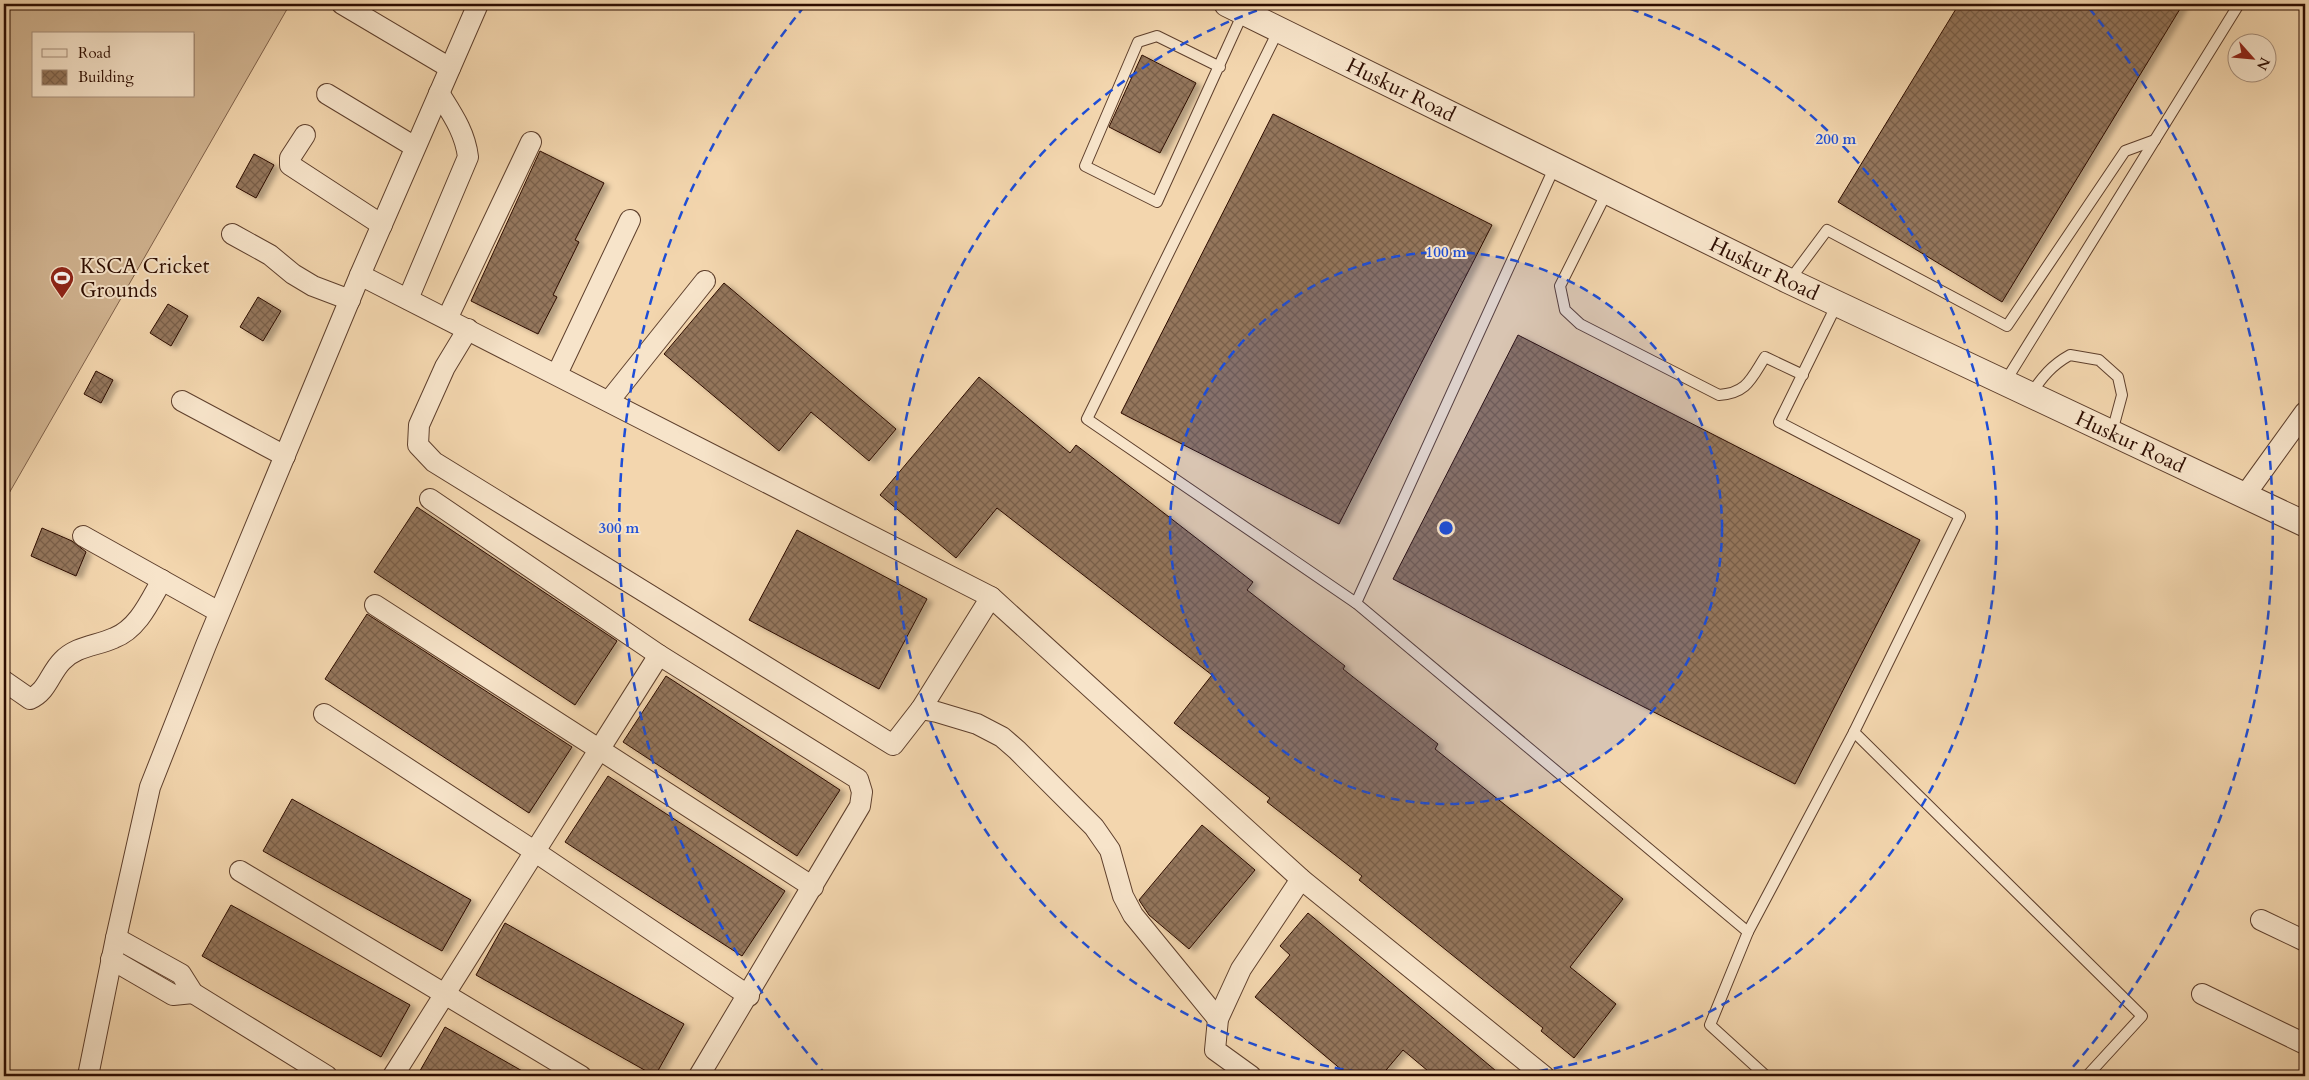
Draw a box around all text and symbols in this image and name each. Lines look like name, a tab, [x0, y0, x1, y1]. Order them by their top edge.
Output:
legend	[32, 32, 195, 98]
north arrow	[2226, 32, 2276, 82]
text: Road	[78, 43, 111, 63]
street label: Huskur Road	[1341, 51, 1460, 129]
text: N	[2252, 54, 2274, 73]
text: Building	[78, 67, 134, 87]
text: 200 m	[1816, 129, 1857, 149]
street label: Huskur Road	[1705, 230, 1824, 308]
text: 100 m	[1426, 242, 1467, 262]
place label: KSCA Cricket Grounds	[80, 252, 210, 305]
sports icon: KSCA Cricket Grounds	[49, 265, 75, 299]
street label: Huskur Road	[2071, 404, 2190, 481]
text: 300 m	[599, 518, 640, 538]
centre of rings	[1437, 519, 1455, 537]

